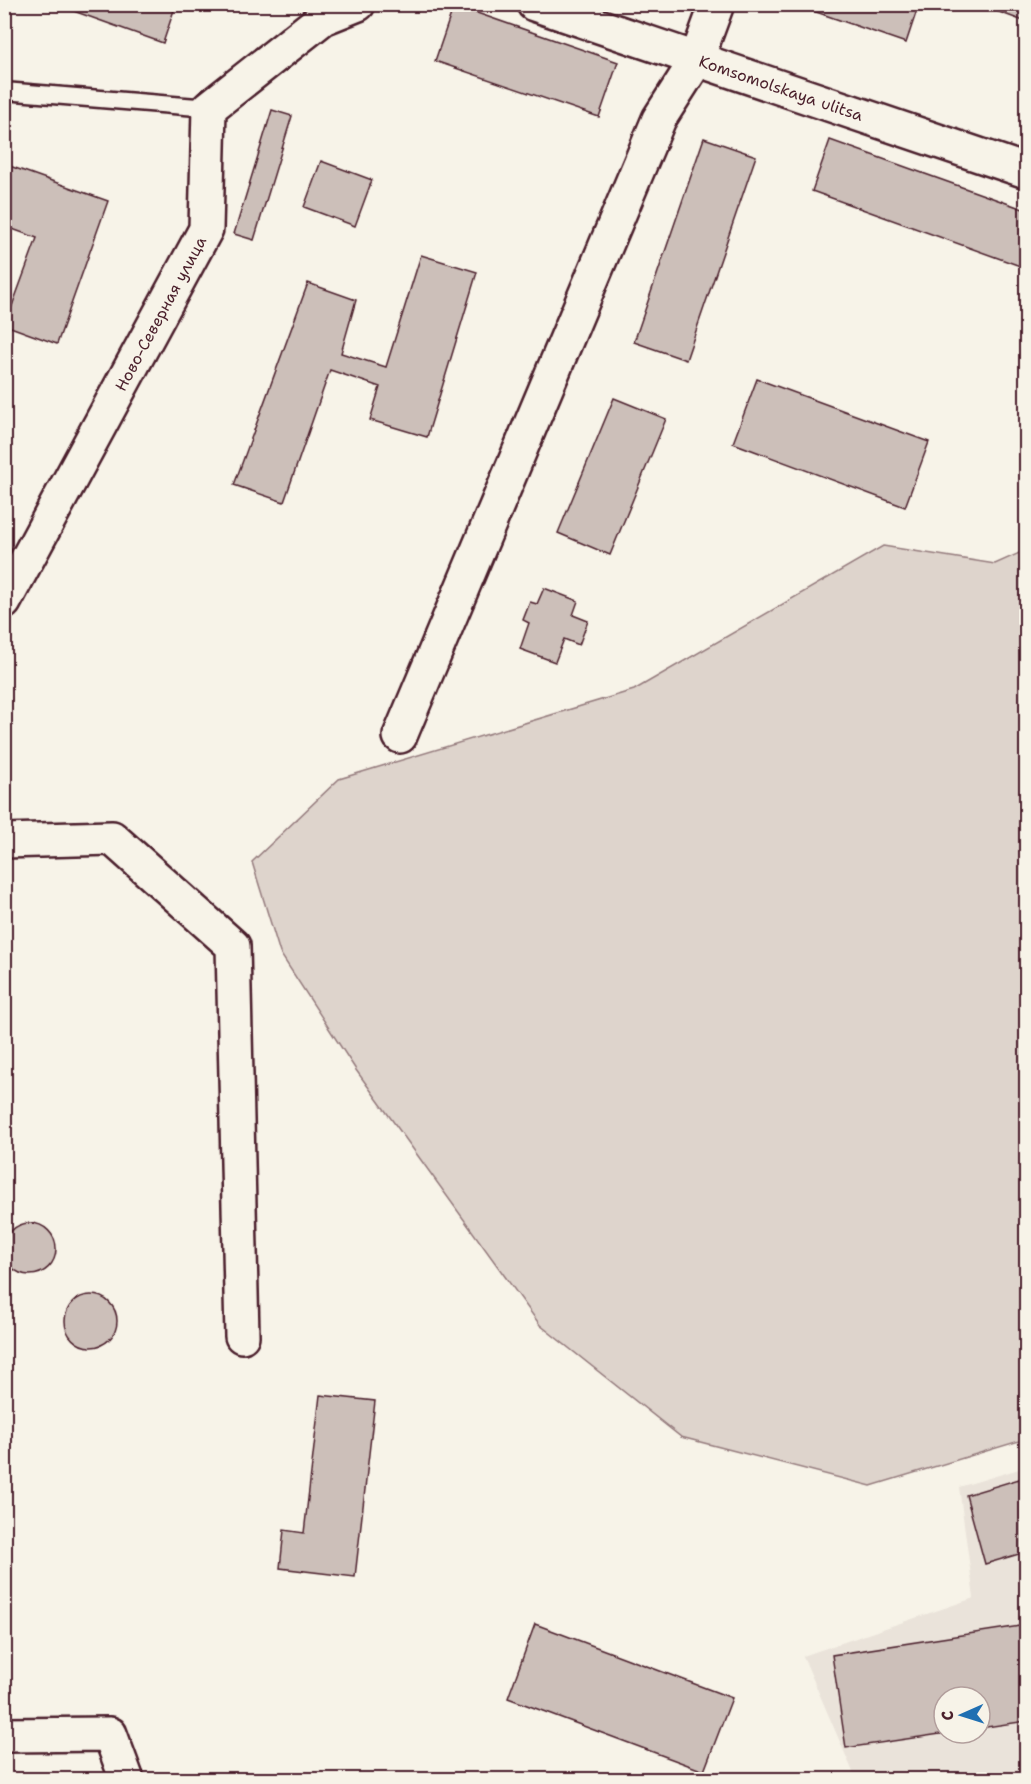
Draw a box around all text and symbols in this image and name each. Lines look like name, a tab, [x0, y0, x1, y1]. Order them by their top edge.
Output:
street label: Komsomolskaya ulitsa	[696, 50, 866, 126]
street label: Ново-Северная улица	[110, 232, 211, 395]
north arrow	[932, 1685, 992, 1745]
text: С	[937, 1710, 958, 1721]

